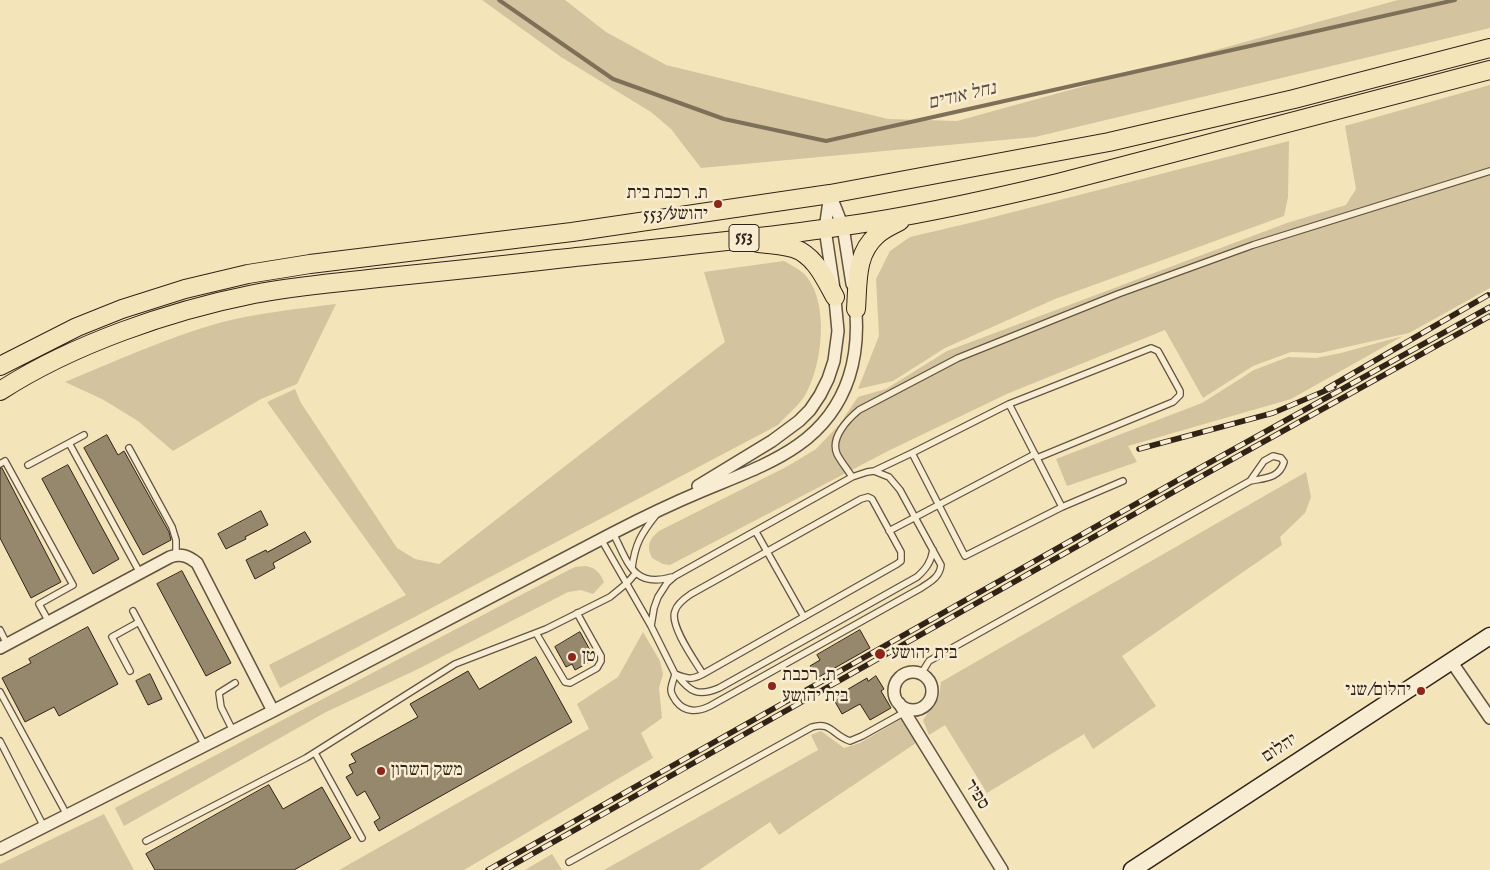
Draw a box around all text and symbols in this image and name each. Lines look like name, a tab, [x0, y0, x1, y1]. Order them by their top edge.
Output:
water label: נחל אודים	[926, 78, 998, 116]
place label: ת. רכבת בית יהושע/553	[626, 183, 708, 225]
marker: ת. רכבת בית יהושע/553	[712, 198, 724, 210]
road number: 553	[729, 224, 759, 252]
place label: בית יהושע	[891, 643, 958, 665]
place label: טן	[582, 646, 596, 668]
marker: בית יהושע	[873, 647, 887, 661]
marker: טן	[566, 651, 578, 663]
place label: ת. רכבת בית יהושע	[782, 665, 849, 708]
marker: ת. רכבת בית יהושע	[766, 680, 778, 692]
place label: יהלום/שני	[1345, 680, 1411, 702]
marker: יהלום/שני	[1415, 685, 1427, 697]
street label: יהלום	[1258, 730, 1302, 768]
place label: משק השרון	[391, 760, 463, 782]
marker: משק השרון	[375, 765, 387, 777]
street label: ספיר	[959, 776, 993, 814]

